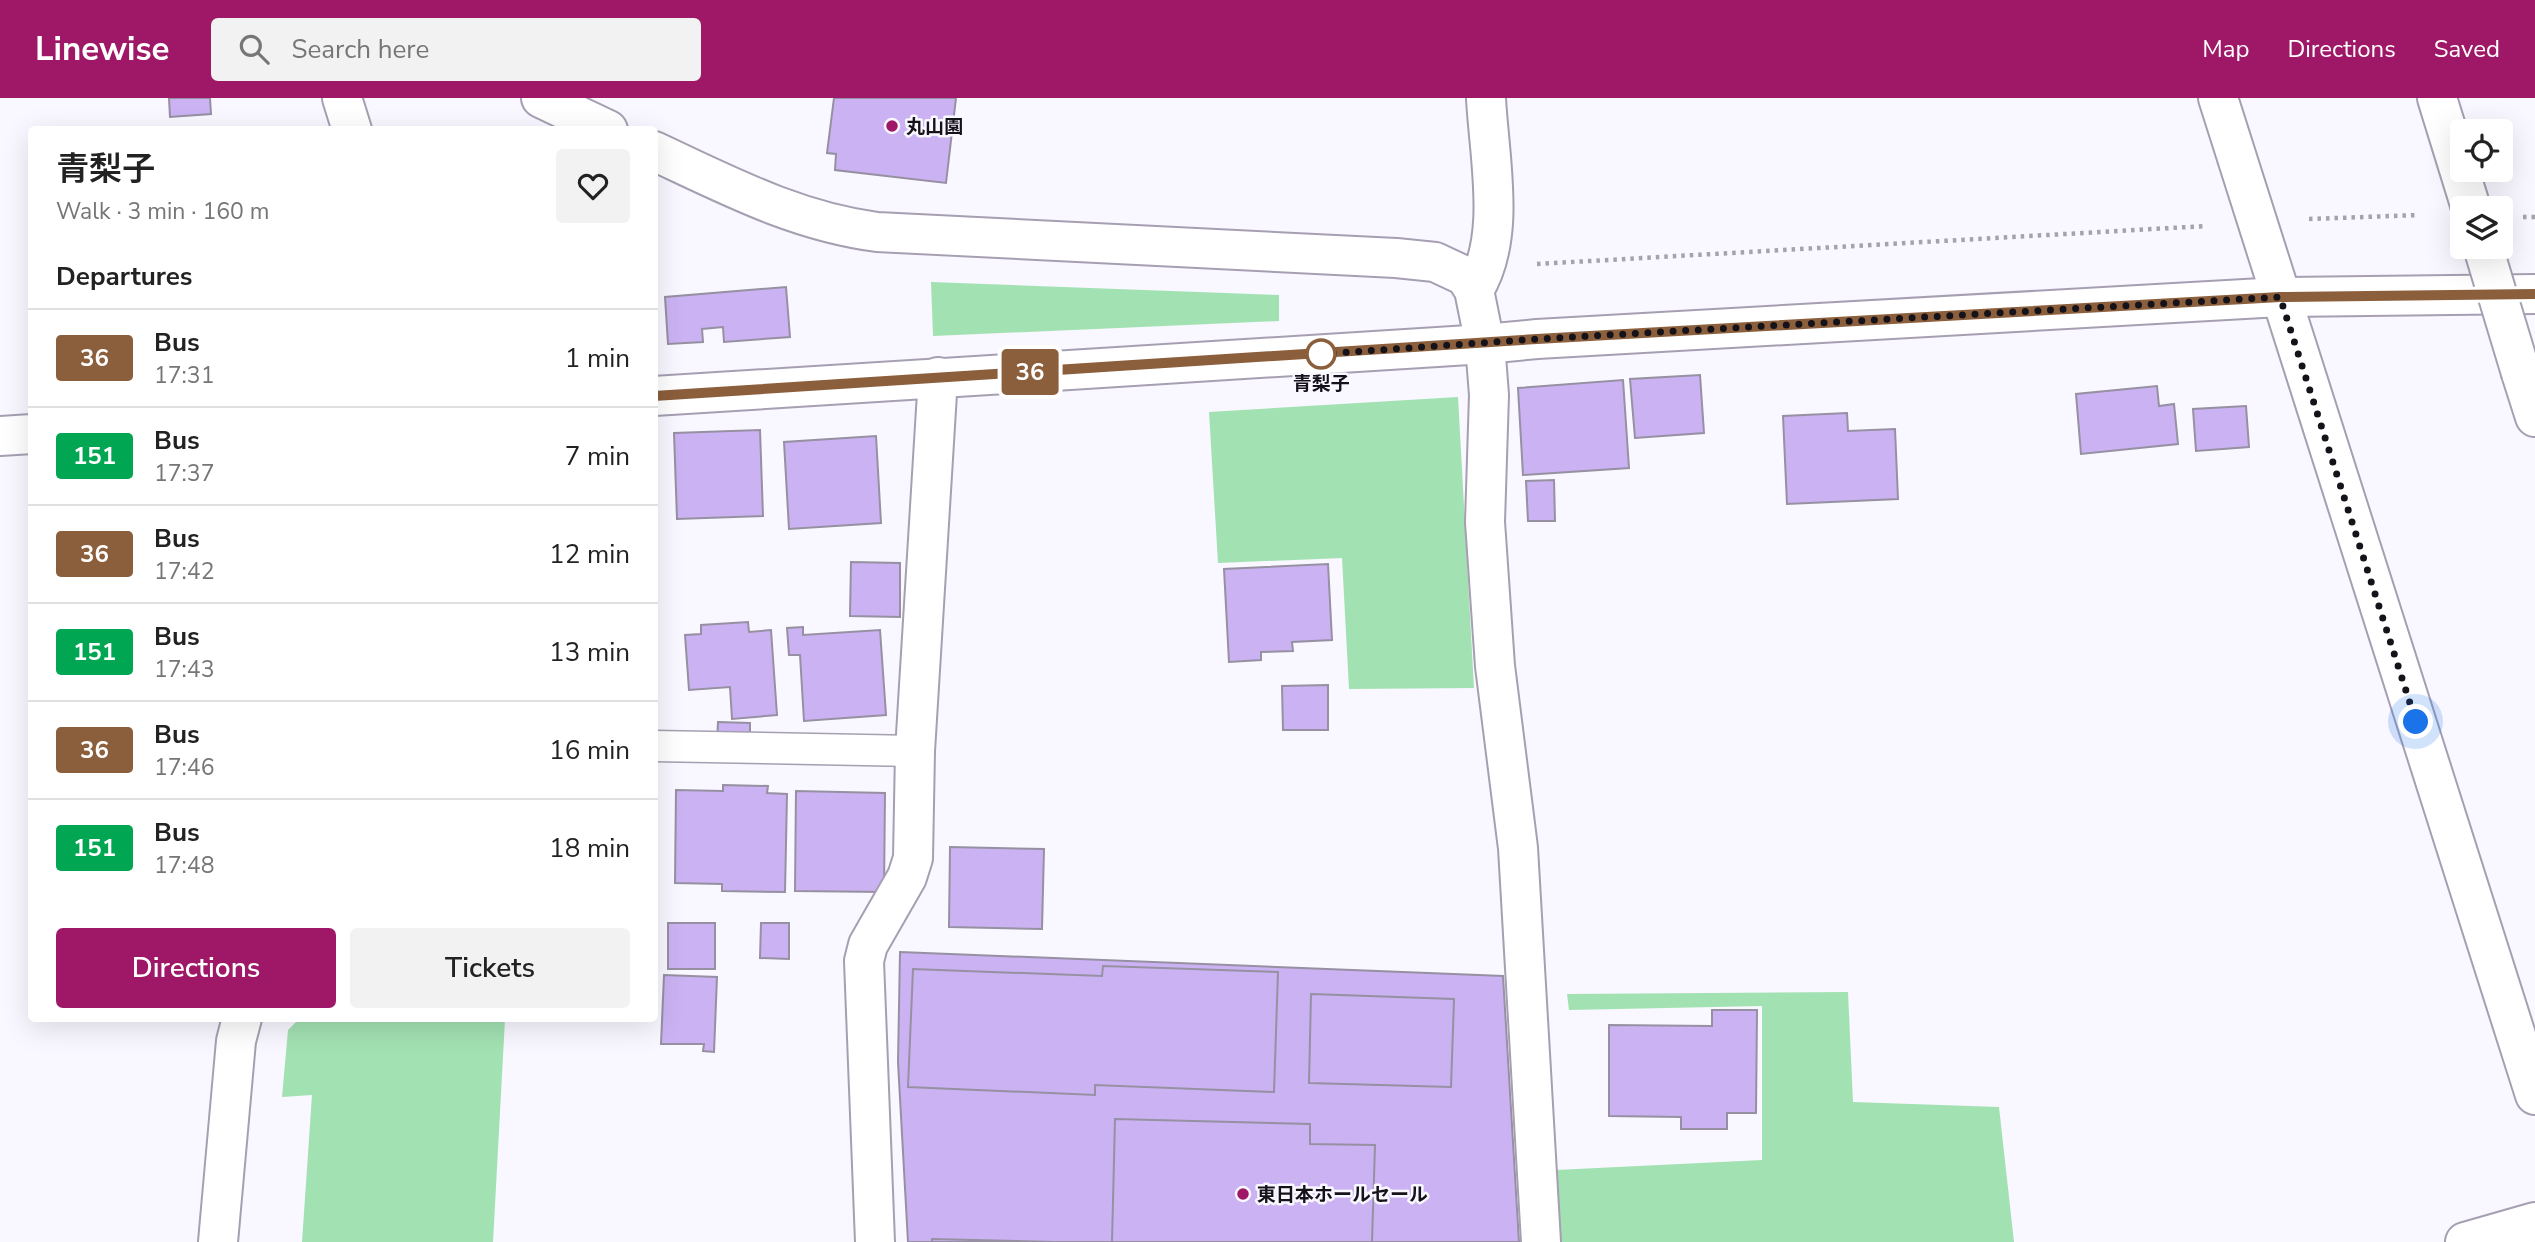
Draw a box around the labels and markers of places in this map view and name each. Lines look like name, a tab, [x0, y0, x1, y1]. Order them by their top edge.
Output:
place label: 丸山園	[906, 114, 963, 140]
marker: 丸山園	[884, 118, 900, 134]
marker: 青梨子	[1306, 339, 1336, 369]
place label: 青梨子	[1292, 371, 1350, 397]
place label: 東日本ホールセール	[1257, 1182, 1428, 1208]
marker: 東日本ホールセール	[1235, 1186, 1251, 1202]

